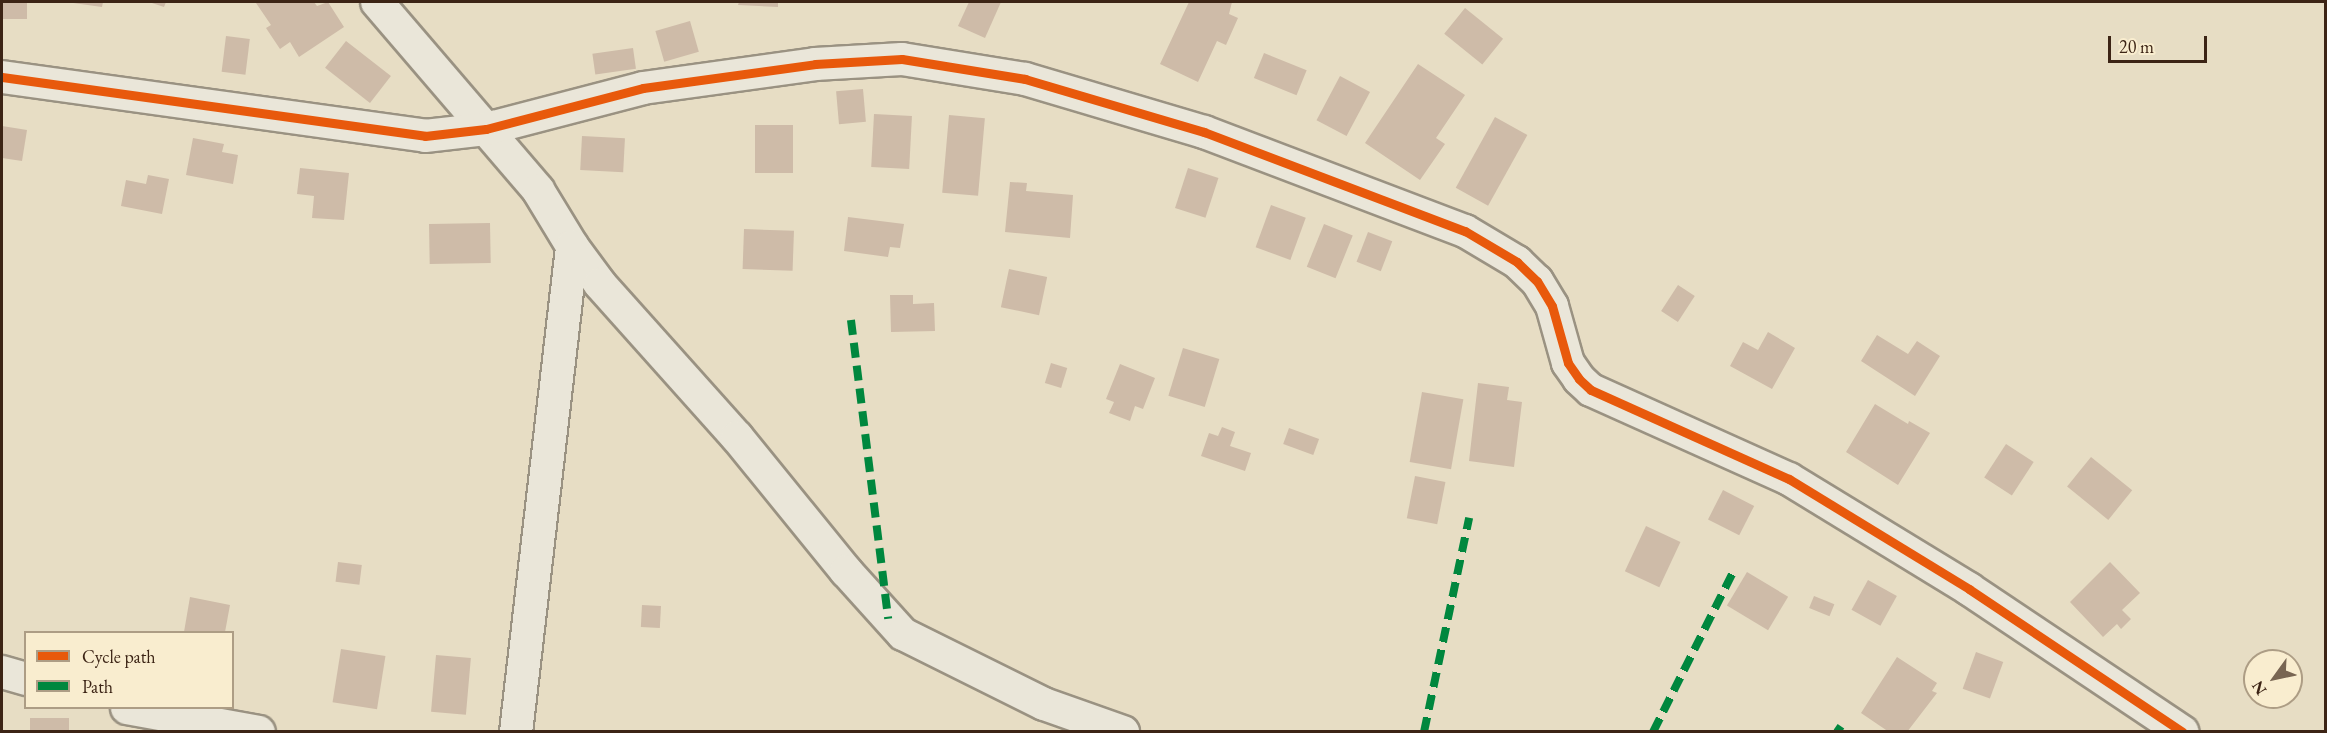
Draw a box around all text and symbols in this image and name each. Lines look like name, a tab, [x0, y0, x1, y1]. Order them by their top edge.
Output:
scale bar	[2111, 24, 2210, 62]
text: 20 m	[2119, 35, 2154, 58]
legend	[24, 631, 234, 709]
text: Cycle path	[82, 645, 156, 668]
north arrow	[2243, 649, 2303, 709]
text: Path	[82, 675, 113, 698]
text: N	[2247, 677, 2271, 699]

